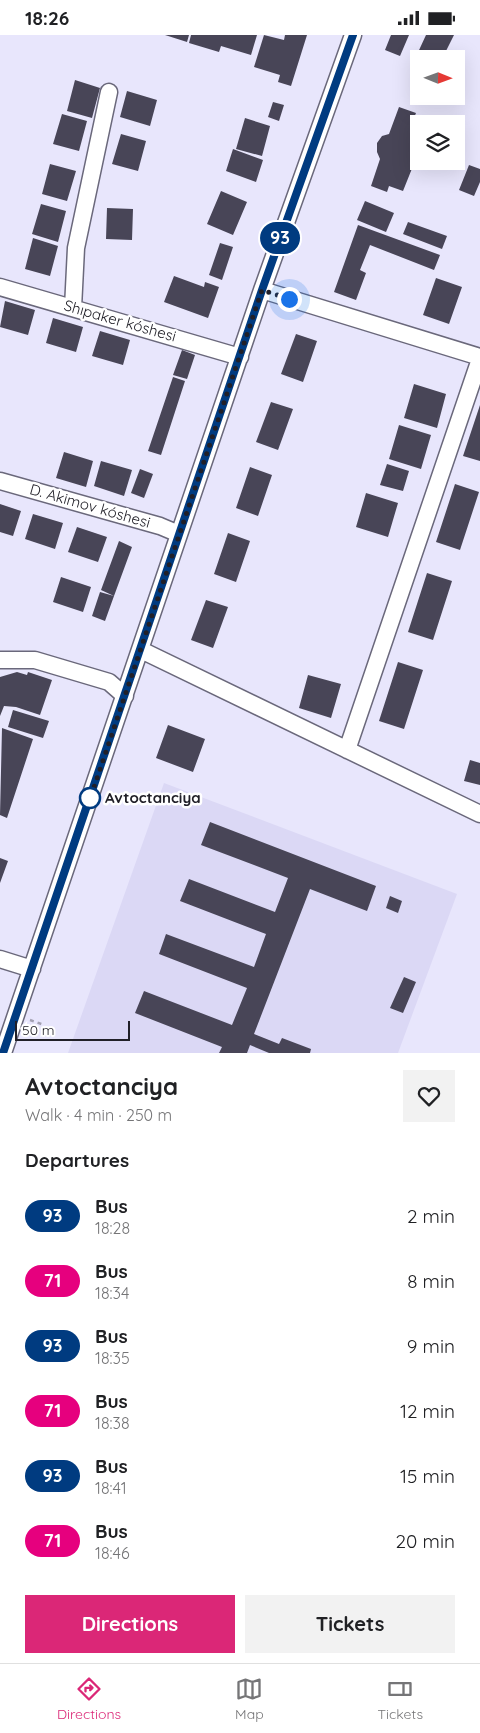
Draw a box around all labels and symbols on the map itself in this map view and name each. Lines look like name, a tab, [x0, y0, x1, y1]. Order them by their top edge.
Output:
north arrow	[410, 50, 465, 105]
line badge: 93	[258, 222, 302, 254]
your location	[277, 287, 302, 312]
street label: Shıpaker kóshesi	[62, 295, 178, 346]
street label: D. Akimov kóshesi	[28, 479, 153, 532]
marker: Avtoctanciya	[79, 787, 101, 809]
place label: Avtoctanciya	[105, 788, 201, 807]
scale bar	[15, 1018, 130, 1041]

